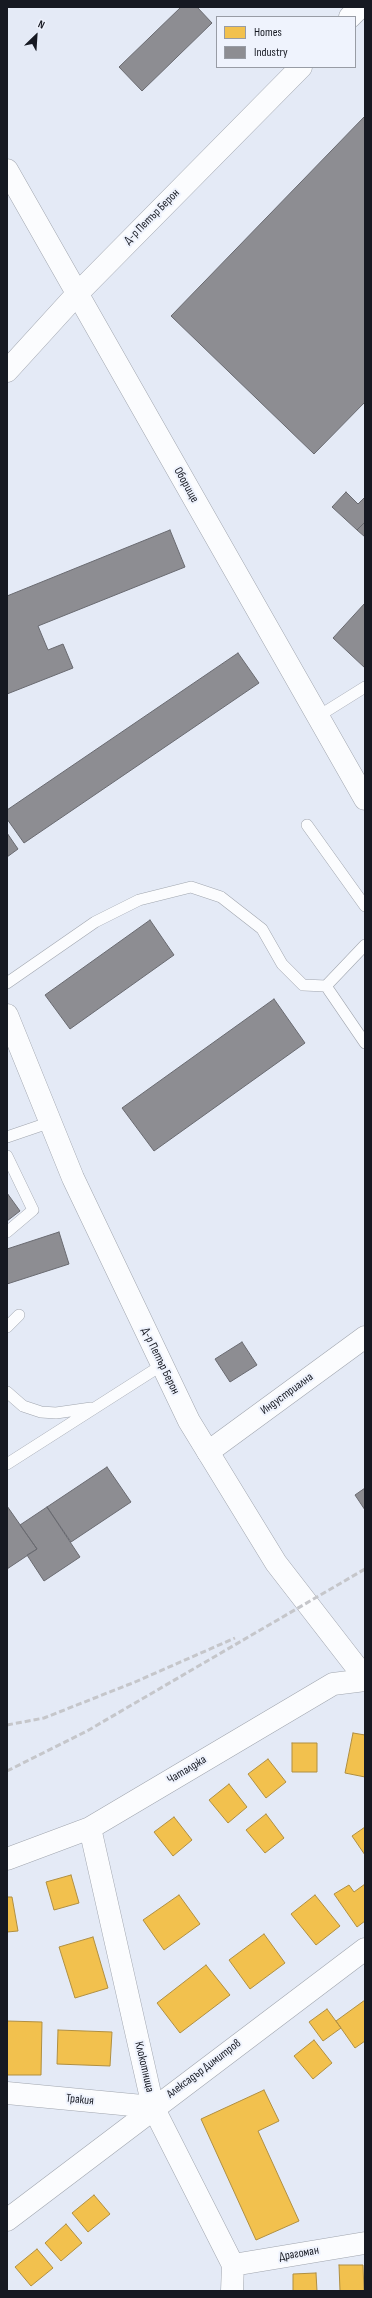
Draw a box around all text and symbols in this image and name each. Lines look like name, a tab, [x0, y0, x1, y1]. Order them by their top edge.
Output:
north arrow	[16, 16, 56, 56]
legend	[216, 16, 356, 68]
text: N	[36, 18, 47, 32]
text: Homes	[254, 25, 282, 40]
text: Industry	[254, 45, 288, 60]
street label: Д-р Петър Берон	[121, 186, 183, 248]
street label: Оборище	[170, 465, 202, 505]
street label: Д-р Петър Берон	[138, 1325, 182, 1397]
street label: Индустриална	[258, 1370, 316, 1418]
street label: Чаталджа	[165, 1753, 209, 1787]
street label: Алексадър Димитров	[164, 2036, 244, 2102]
street label: Клокотница	[131, 2040, 157, 2094]
street label: Тракия	[65, 2091, 95, 2109]
street label: Драгоман	[278, 2243, 320, 2265]

